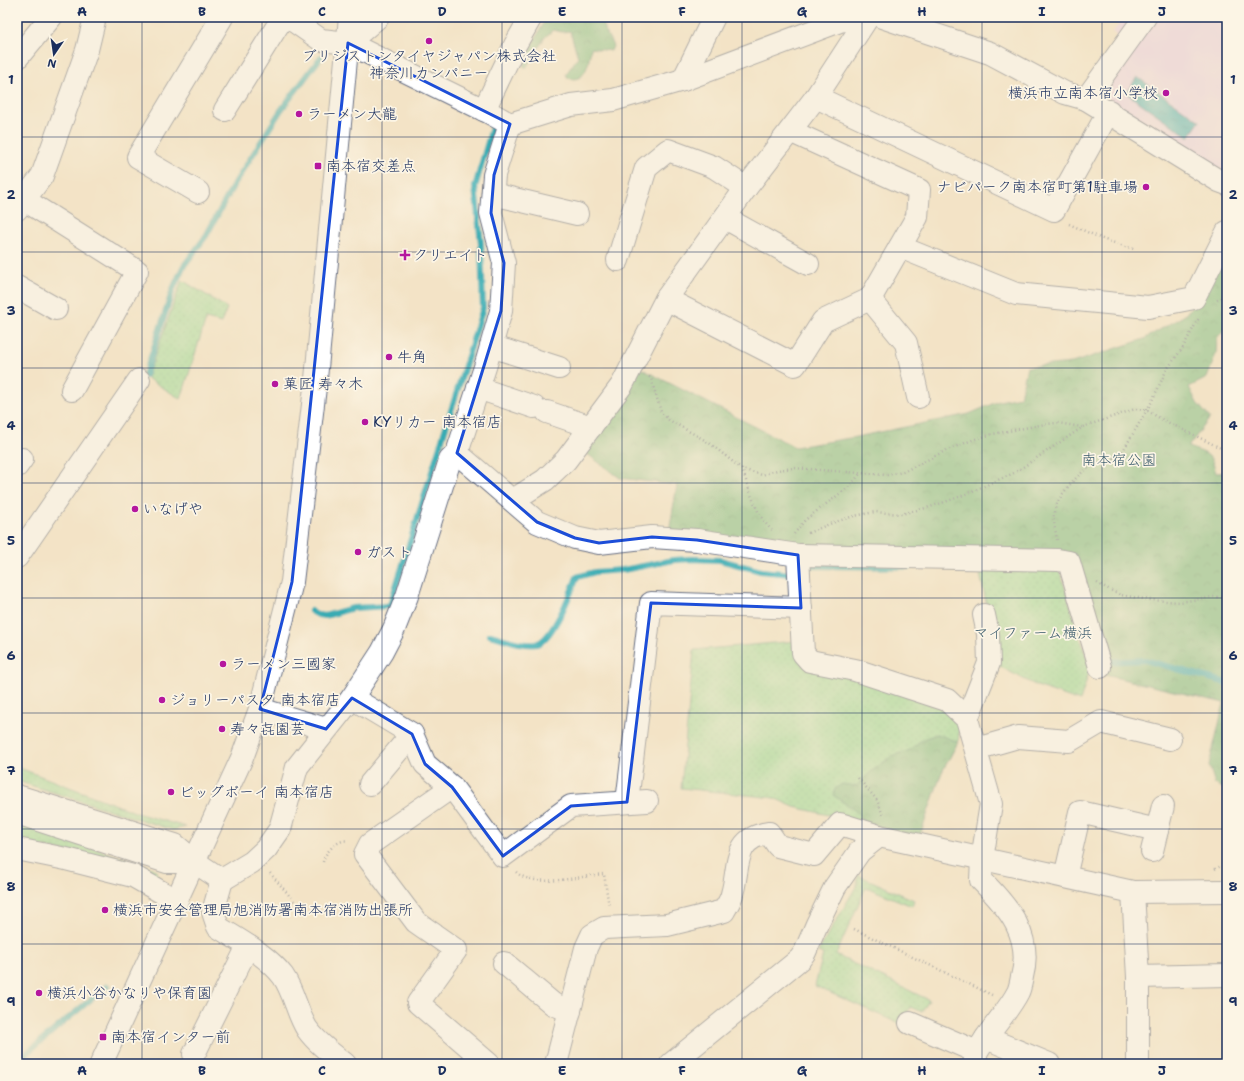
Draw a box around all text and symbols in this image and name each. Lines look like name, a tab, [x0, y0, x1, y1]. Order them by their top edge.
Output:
text: A	[77, 3, 87, 20]
text: B	[198, 3, 206, 20]
text: C	[318, 3, 326, 20]
text: D	[437, 3, 447, 20]
text: E	[558, 3, 567, 20]
text: F	[678, 3, 686, 20]
text: G	[797, 3, 808, 20]
text: H	[917, 3, 927, 20]
text: I	[1038, 3, 1046, 20]
text: J	[1158, 3, 1166, 20]
north arrow	[34, 34, 74, 74]
marker: ブリジストンタイヤジャパン株式会社 神奈川カンパニー	[424, 36, 434, 46]
place label: ブリジストンタイヤジャパン株式会社 神奈川カンパニー	[302, 46, 556, 83]
text: N	[46, 55, 58, 72]
text: 1	[8, 71, 14, 88]
text: 1	[1230, 71, 1236, 88]
place label: 横浜市立南本宿小学校	[1008, 83, 1158, 103]
marker: 横浜市立南本宿小学校	[1161, 88, 1171, 98]
place label: ラーメン大龍	[307, 104, 397, 124]
marker: ラーメン大龍	[294, 109, 304, 119]
place label: 南本宿交差点	[326, 156, 416, 176]
marker: 南本宿交差点	[313, 161, 323, 171]
place label: ナビパーク南本宿町第1駐車場	[937, 177, 1138, 197]
marker: ナビパーク南本宿町第1駐車場	[1141, 182, 1151, 192]
text: 2	[6, 186, 16, 203]
text: 2	[1228, 186, 1238, 203]
place label: クリエイト	[413, 245, 488, 265]
marker: クリエイト	[400, 250, 410, 260]
text: 3	[6, 302, 16, 319]
text: 3	[1228, 302, 1238, 319]
place label: 牛角	[397, 347, 427, 367]
marker: 牛角	[384, 352, 394, 362]
place label: 菓匠 寿々木	[283, 374, 363, 394]
marker: 菓匠 寿々木	[270, 379, 280, 389]
place label: KYリカー 南本宿店	[373, 412, 502, 432]
text: 4	[6, 417, 16, 434]
marker: KYリカー 南本宿店	[360, 417, 370, 427]
text: 4	[1228, 417, 1238, 434]
park label: 南本宿公園	[1081, 450, 1157, 470]
place label: いなげや	[143, 499, 203, 519]
marker: いなげや	[130, 504, 140, 514]
text: 5	[7, 532, 15, 549]
text: 5	[1229, 532, 1237, 549]
place label: ガスト	[366, 542, 413, 562]
marker: ガスト	[353, 547, 363, 557]
park label: マイファーム横浜	[974, 623, 1092, 643]
text: 6	[6, 647, 16, 664]
text: 6	[1228, 647, 1238, 664]
place label: ラーメン三國家	[231, 654, 336, 674]
marker: ラーメン三國家	[218, 659, 228, 669]
place label: ジョリーパスタ 南本宿店	[170, 690, 340, 710]
marker: ジョリーパスタ 南本宿店	[157, 695, 167, 705]
place label: 寿々㐂園芸	[230, 719, 305, 739]
marker: 寿々㐂園芸	[217, 724, 227, 734]
text: 7	[6, 762, 16, 779]
text: 7	[1228, 762, 1238, 779]
place label: ビッグボーイ 南本宿店	[179, 782, 334, 802]
marker: ビッグボーイ 南本宿店	[166, 787, 176, 797]
text: 8	[6, 878, 16, 895]
text: 8	[1228, 878, 1238, 895]
place label: 横浜市安全管理局旭消防署南本宿消防出張所	[113, 900, 413, 920]
marker: 横浜市安全管理局旭消防署南本宿消防出張所	[100, 905, 110, 915]
place label: 横浜小谷かなりや保育園	[47, 983, 212, 1003]
marker: 横浜小谷かなりや保育園	[34, 988, 44, 998]
text: 9	[6, 993, 16, 1010]
text: 9	[1228, 993, 1238, 1010]
place label: 南本宿インター前	[111, 1027, 230, 1047]
marker: 南本宿インター前	[98, 1032, 108, 1042]
text: A	[77, 1062, 87, 1079]
text: B	[198, 1062, 206, 1079]
text: C	[318, 1062, 326, 1079]
text: D	[437, 1062, 447, 1079]
text: E	[558, 1062, 567, 1079]
text: F	[678, 1062, 686, 1079]
text: G	[797, 1062, 808, 1079]
text: H	[917, 1062, 927, 1079]
text: I	[1038, 1062, 1046, 1079]
text: J	[1158, 1062, 1166, 1079]

